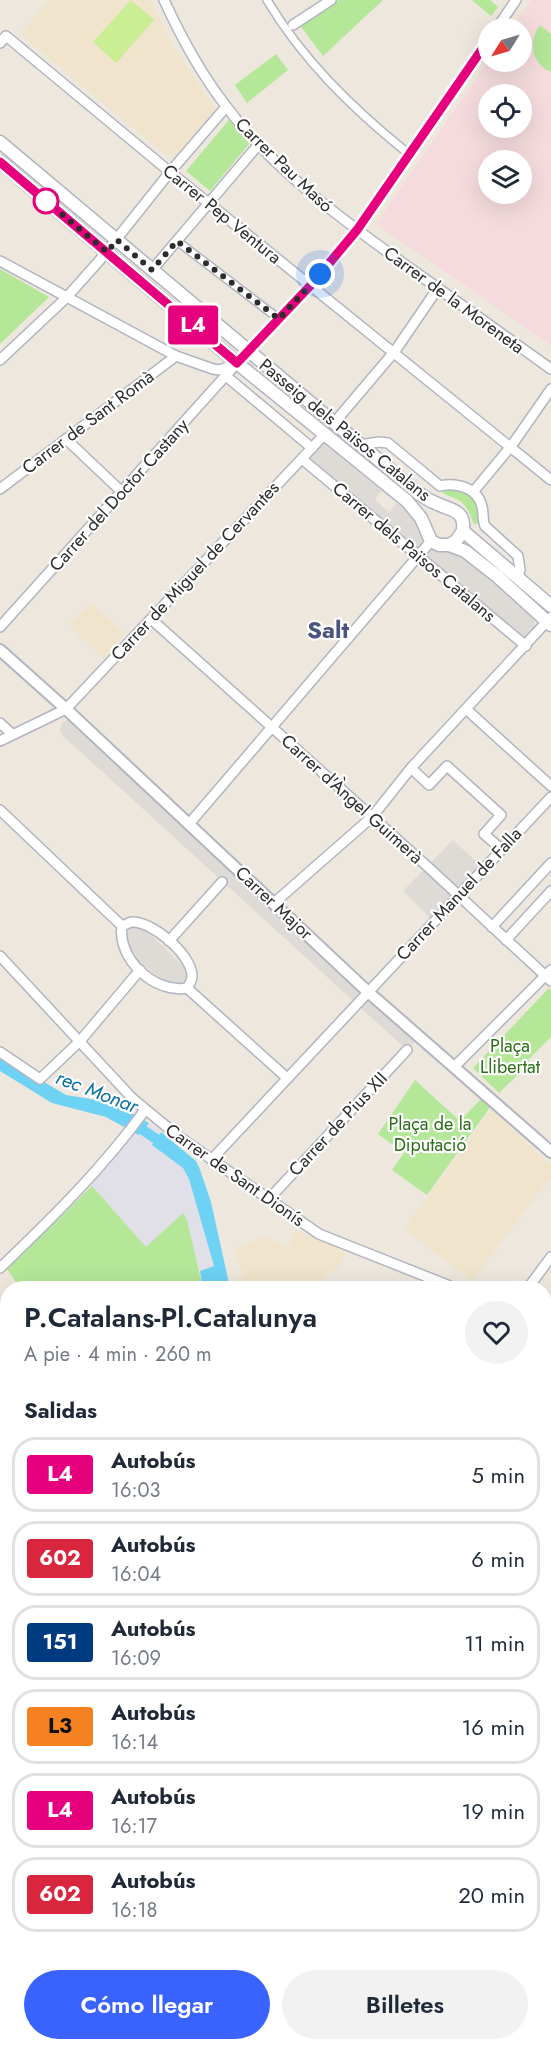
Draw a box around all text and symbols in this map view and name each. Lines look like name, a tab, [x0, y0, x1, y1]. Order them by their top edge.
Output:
north arrow	[478, 18, 532, 72]
map controls	[478, 18, 532, 204]
button: locate	[478, 84, 532, 138]
street label: Carrer Pau Masó	[229, 112, 339, 219]
button: layers	[478, 150, 532, 204]
street label: Carrer Pep Ventura	[157, 158, 287, 270]
unlabelled marker	[33, 188, 59, 214]
street label: Carrer de la Moreneta	[378, 240, 530, 360]
your location	[305, 259, 335, 289]
line badge: L4	[166, 306, 220, 344]
text: L4	[180, 310, 206, 340]
street label: Passeig dels Països Catalans	[254, 352, 436, 508]
street label: Carrer de Sant Romà	[17, 364, 159, 480]
street label: Carrer del Doctor Castany	[43, 413, 195, 577]
street label: Carrer de Miguel de Cervantes	[105, 476, 285, 666]
street label: Carrer dels Països Catalans	[327, 476, 501, 628]
district label: Salt	[307, 612, 349, 647]
street label: Carrer d'Àngel Guimerà	[275, 728, 429, 870]
street label: Carrer Manuel de Falla	[390, 822, 528, 966]
street label: Carrer Major	[229, 860, 319, 946]
park label: Plaça Llibertat	[480, 1033, 541, 1080]
water label: rec Monar	[52, 1063, 144, 1121]
street label: Carrer de Pius XII	[283, 1066, 393, 1182]
park label: Plaça de la Diputació	[388, 1111, 472, 1158]
street label: Carrer de Sant Dionís	[160, 1117, 310, 1233]
text: P.Catalans-Pl.Catalunya	[24, 1297, 317, 1338]
button: heart	[465, 1301, 528, 1364]
text: A pie · 4 min · 260 m	[24, 1340, 212, 1369]
text: Salidas	[24, 1394, 97, 1426]
text: Autobús	[111, 1444, 196, 1476]
text: L4	[47, 1459, 73, 1489]
text: 5 min	[472, 1459, 525, 1491]
text: 16:03	[111, 1476, 160, 1505]
text: Autobús	[111, 1528, 196, 1560]
text: 602	[39, 1543, 81, 1573]
text: 6 min	[471, 1543, 525, 1575]
text: 16:04	[111, 1560, 161, 1589]
text: Autobús	[111, 1612, 196, 1644]
text: 151	[43, 1627, 77, 1657]
text: 11 min	[464, 1627, 525, 1659]
text: 16:09	[111, 1644, 161, 1673]
text: Autobús	[111, 1696, 196, 1728]
text: L3	[48, 1711, 72, 1741]
text: 16 min	[461, 1711, 525, 1743]
text: 16:14	[111, 1728, 158, 1757]
text: Autobús	[111, 1780, 196, 1812]
text: L4	[47, 1795, 73, 1825]
text: 19 min	[461, 1795, 525, 1827]
text: 16:17	[111, 1812, 157, 1841]
text: Autobús	[111, 1864, 196, 1896]
text: 602	[39, 1879, 81, 1909]
text: 20 min	[458, 1879, 525, 1911]
text: 16:18	[111, 1896, 157, 1925]
button: Cómo llegar	[24, 1970, 270, 2039]
button: Billetes	[282, 1970, 528, 2039]

